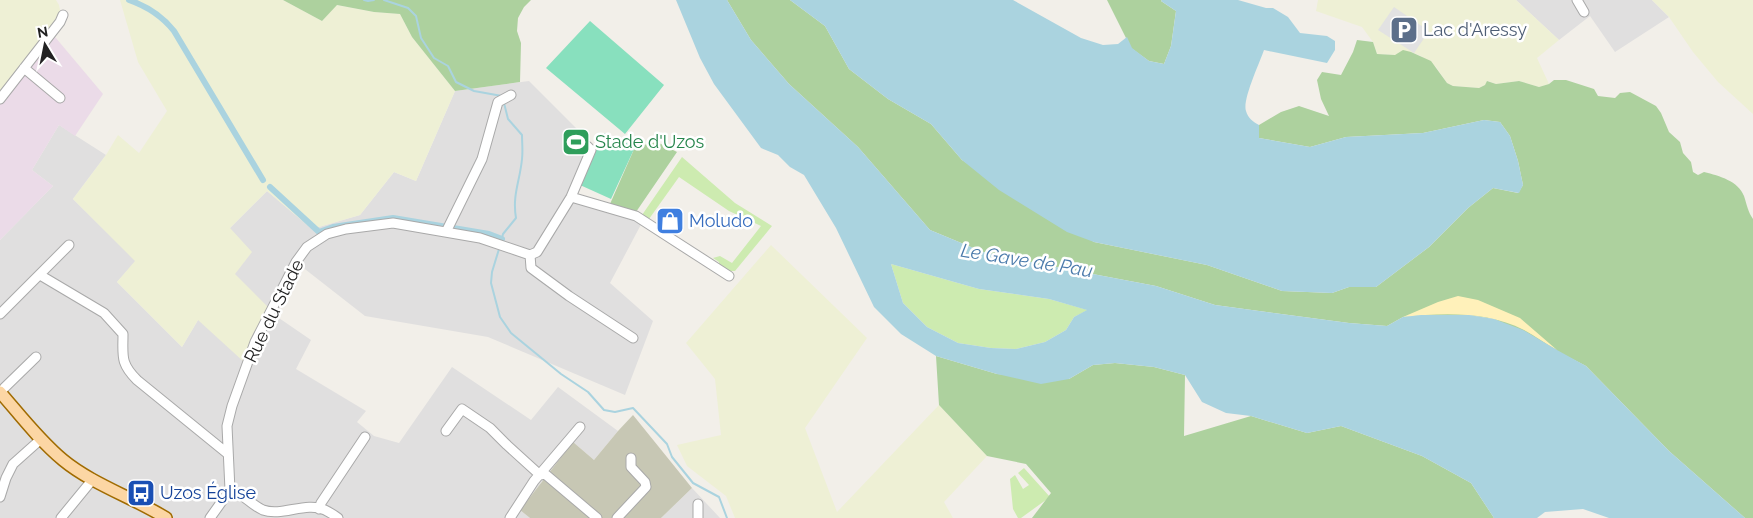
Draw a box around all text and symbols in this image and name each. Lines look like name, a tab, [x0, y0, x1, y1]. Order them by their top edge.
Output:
parking icon: Lac d'Aressy	[1389, 15, 1419, 45]
place label: Lac d'Aressy	[1423, 19, 1527, 40]
north arrow	[20, 20, 70, 70]
text: N	[36, 23, 49, 41]
sports icon: Stade d'Uzos	[561, 127, 591, 157]
place label: Stade d'Uzos	[595, 131, 705, 152]
shop icon: Moludo	[655, 206, 685, 236]
place label: Moludo	[689, 210, 753, 231]
water label: Le Gave de Pau	[959, 239, 1095, 281]
street label: Rue du Stade	[239, 255, 308, 366]
bus stop icon: Uzos Église	[126, 478, 156, 508]
place label: Uzos Église	[160, 481, 256, 503]

